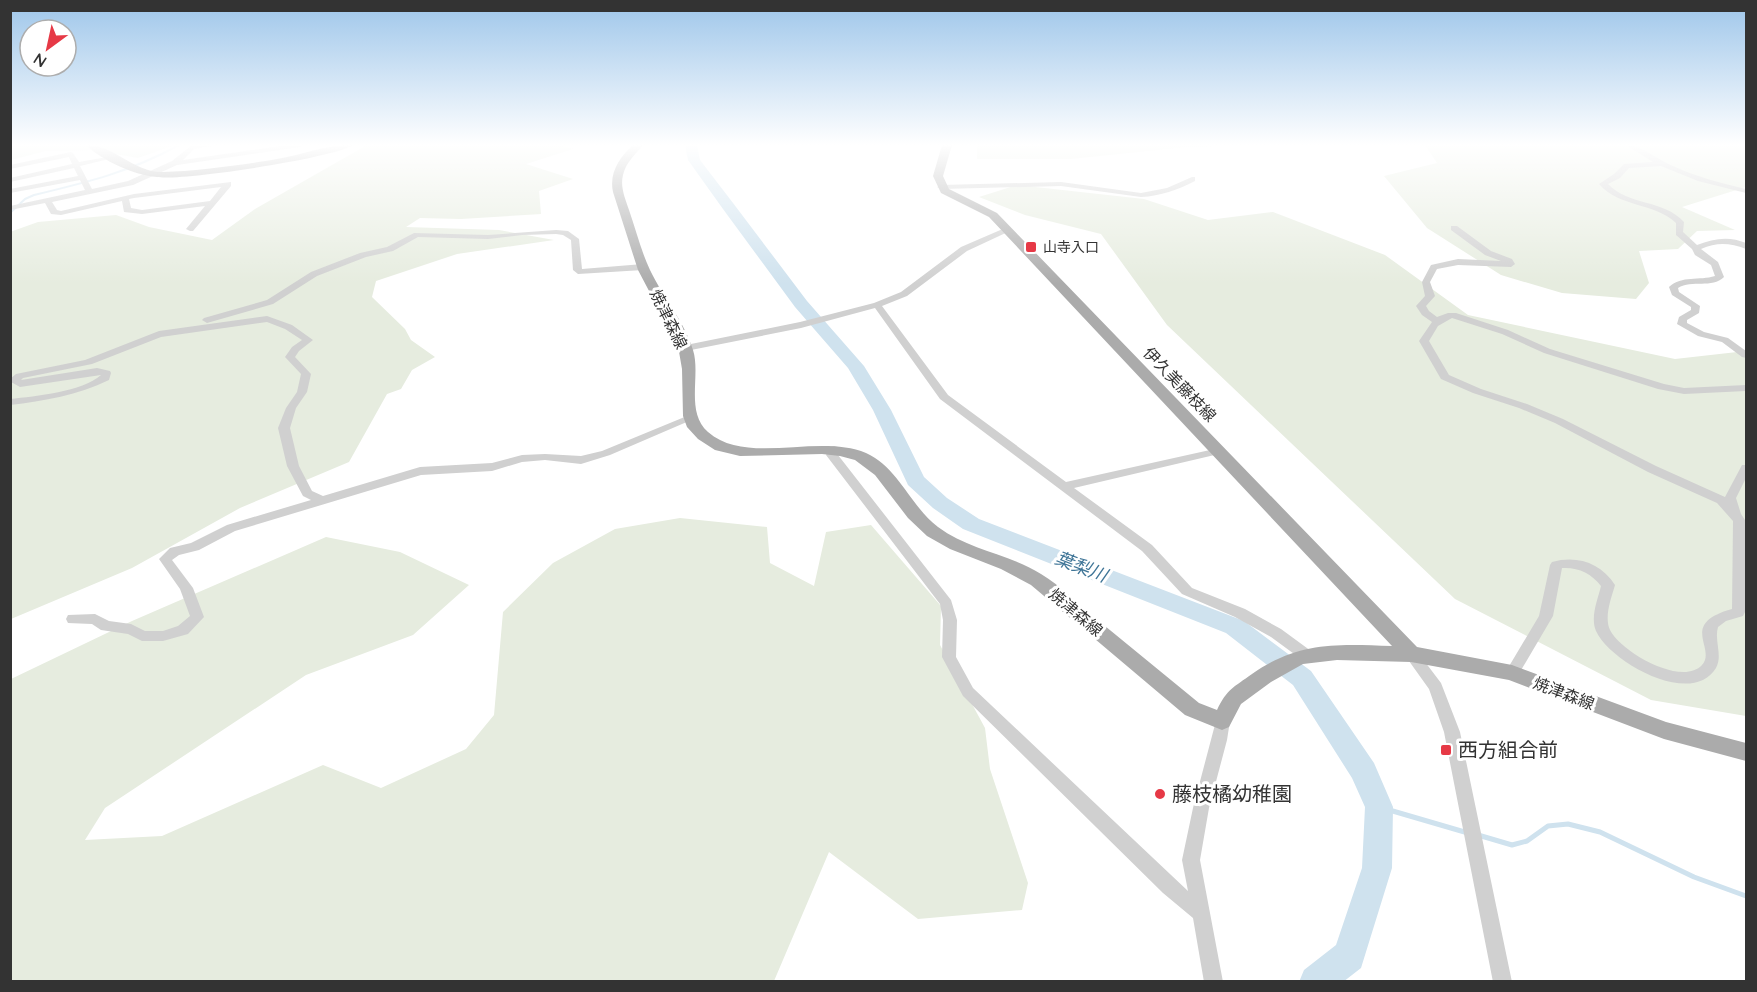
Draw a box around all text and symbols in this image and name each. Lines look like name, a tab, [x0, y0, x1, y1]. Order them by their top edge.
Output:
north arrow	[18, 18, 78, 78]
text: N	[29, 49, 50, 72]
place label: 山寺入口	[1043, 238, 1099, 256]
marker: 山寺入口	[1024, 240, 1038, 254]
street label: 焼津森線	[646, 286, 692, 352]
street label: 伊久美藤枝線	[1139, 343, 1221, 425]
water label: 葉梨川	[1052, 546, 1112, 588]
street label: 焼津森線	[1045, 584, 1107, 640]
street label: 焼津森線	[1531, 672, 1597, 714]
place label: 西方組合前	[1458, 737, 1558, 762]
marker: 西方組合前	[1439, 743, 1453, 757]
place label: 藤枝橘幼稚園	[1172, 781, 1292, 806]
marker: 藤枝橘幼稚園	[1153, 787, 1167, 801]

